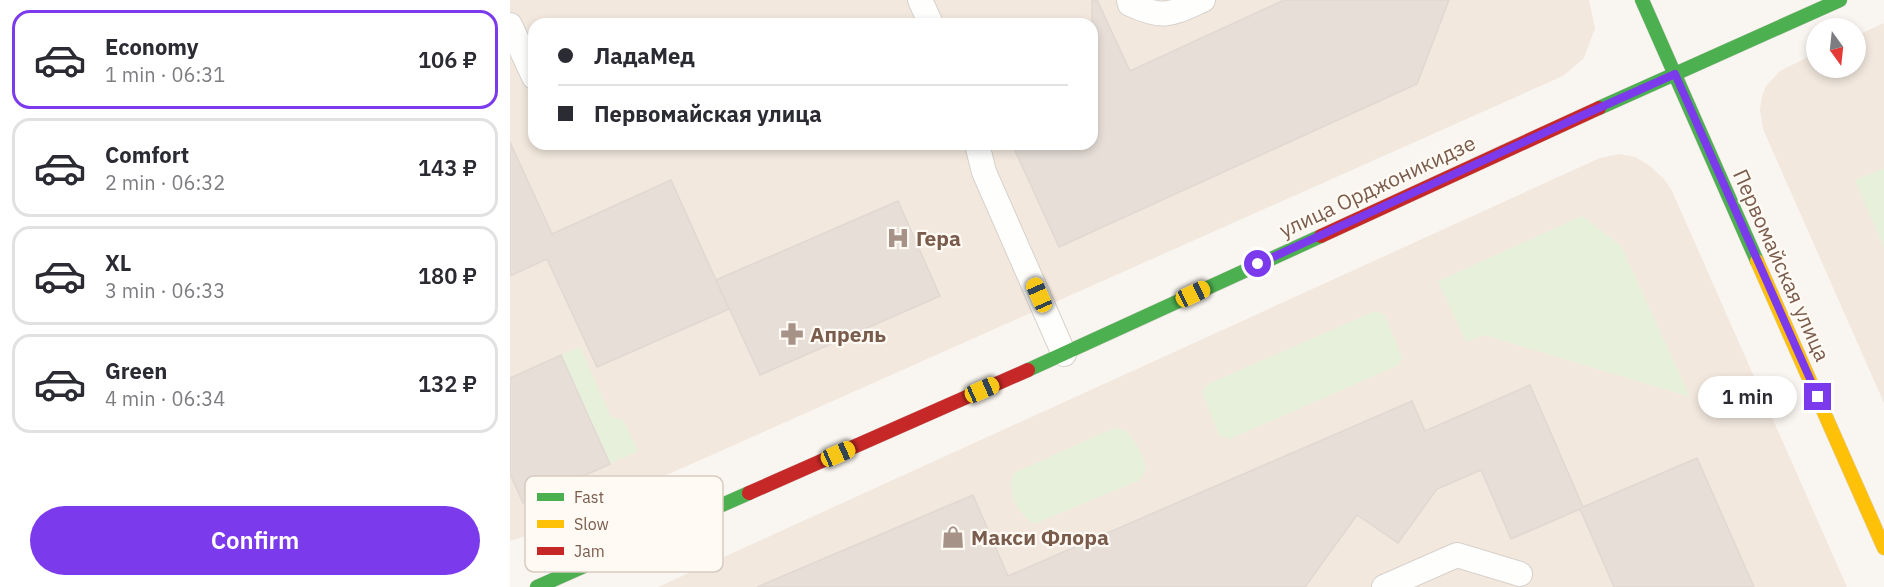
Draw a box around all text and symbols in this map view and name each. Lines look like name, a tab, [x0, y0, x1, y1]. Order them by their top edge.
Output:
north arrow	[1806, 18, 1866, 78]
map controls	[1806, 18, 1866, 78]
text: Economy	[105, 32, 199, 61]
icon: car	[33, 33, 87, 87]
text: ЛадаМед	[594, 41, 695, 70]
text: 106 ₽	[418, 45, 477, 74]
text: 1 min · 06:31	[105, 61, 225, 88]
text: Первомайская улица	[594, 99, 822, 128]
street label: улица Орджоникидзе	[1274, 128, 1480, 244]
text: Comfort	[105, 140, 189, 169]
icon: car	[33, 141, 87, 195]
text: 143 ₽	[418, 153, 477, 182]
street label: Первомайская улица	[1727, 165, 1837, 365]
text: 2 min · 06:32	[105, 169, 225, 196]
place label: Гера	[916, 224, 961, 252]
hospital icon: Гера	[885, 225, 911, 251]
text: XL	[105, 248, 131, 277]
icon: car	[33, 249, 87, 303]
route start	[1244, 250, 1271, 277]
text: 180 ₽	[418, 261, 477, 290]
car	[1023, 275, 1055, 315]
text: 3 min · 06:33	[105, 277, 225, 304]
car	[1173, 278, 1213, 310]
place label: Апрель	[810, 320, 886, 348]
pharmacy icon: Апрель	[779, 321, 805, 347]
text: Green	[105, 356, 167, 385]
icon: car	[33, 357, 87, 411]
text: 132 ₽	[418, 369, 477, 398]
car	[962, 374, 1002, 406]
callout: 1 min	[1698, 376, 1797, 418]
text: 1 min	[1722, 383, 1773, 410]
route end	[1804, 383, 1831, 410]
text: 4 min · 06:34	[105, 385, 225, 412]
car	[818, 438, 858, 470]
legend	[525, 476, 723, 572]
text: Fast	[574, 487, 604, 507]
button: Confirm	[30, 506, 480, 575]
text: Slow	[574, 514, 609, 534]
place label: Макси Флора	[971, 523, 1109, 551]
shop icon: Макси Флора	[940, 524, 966, 550]
text: Jam	[574, 541, 605, 561]

